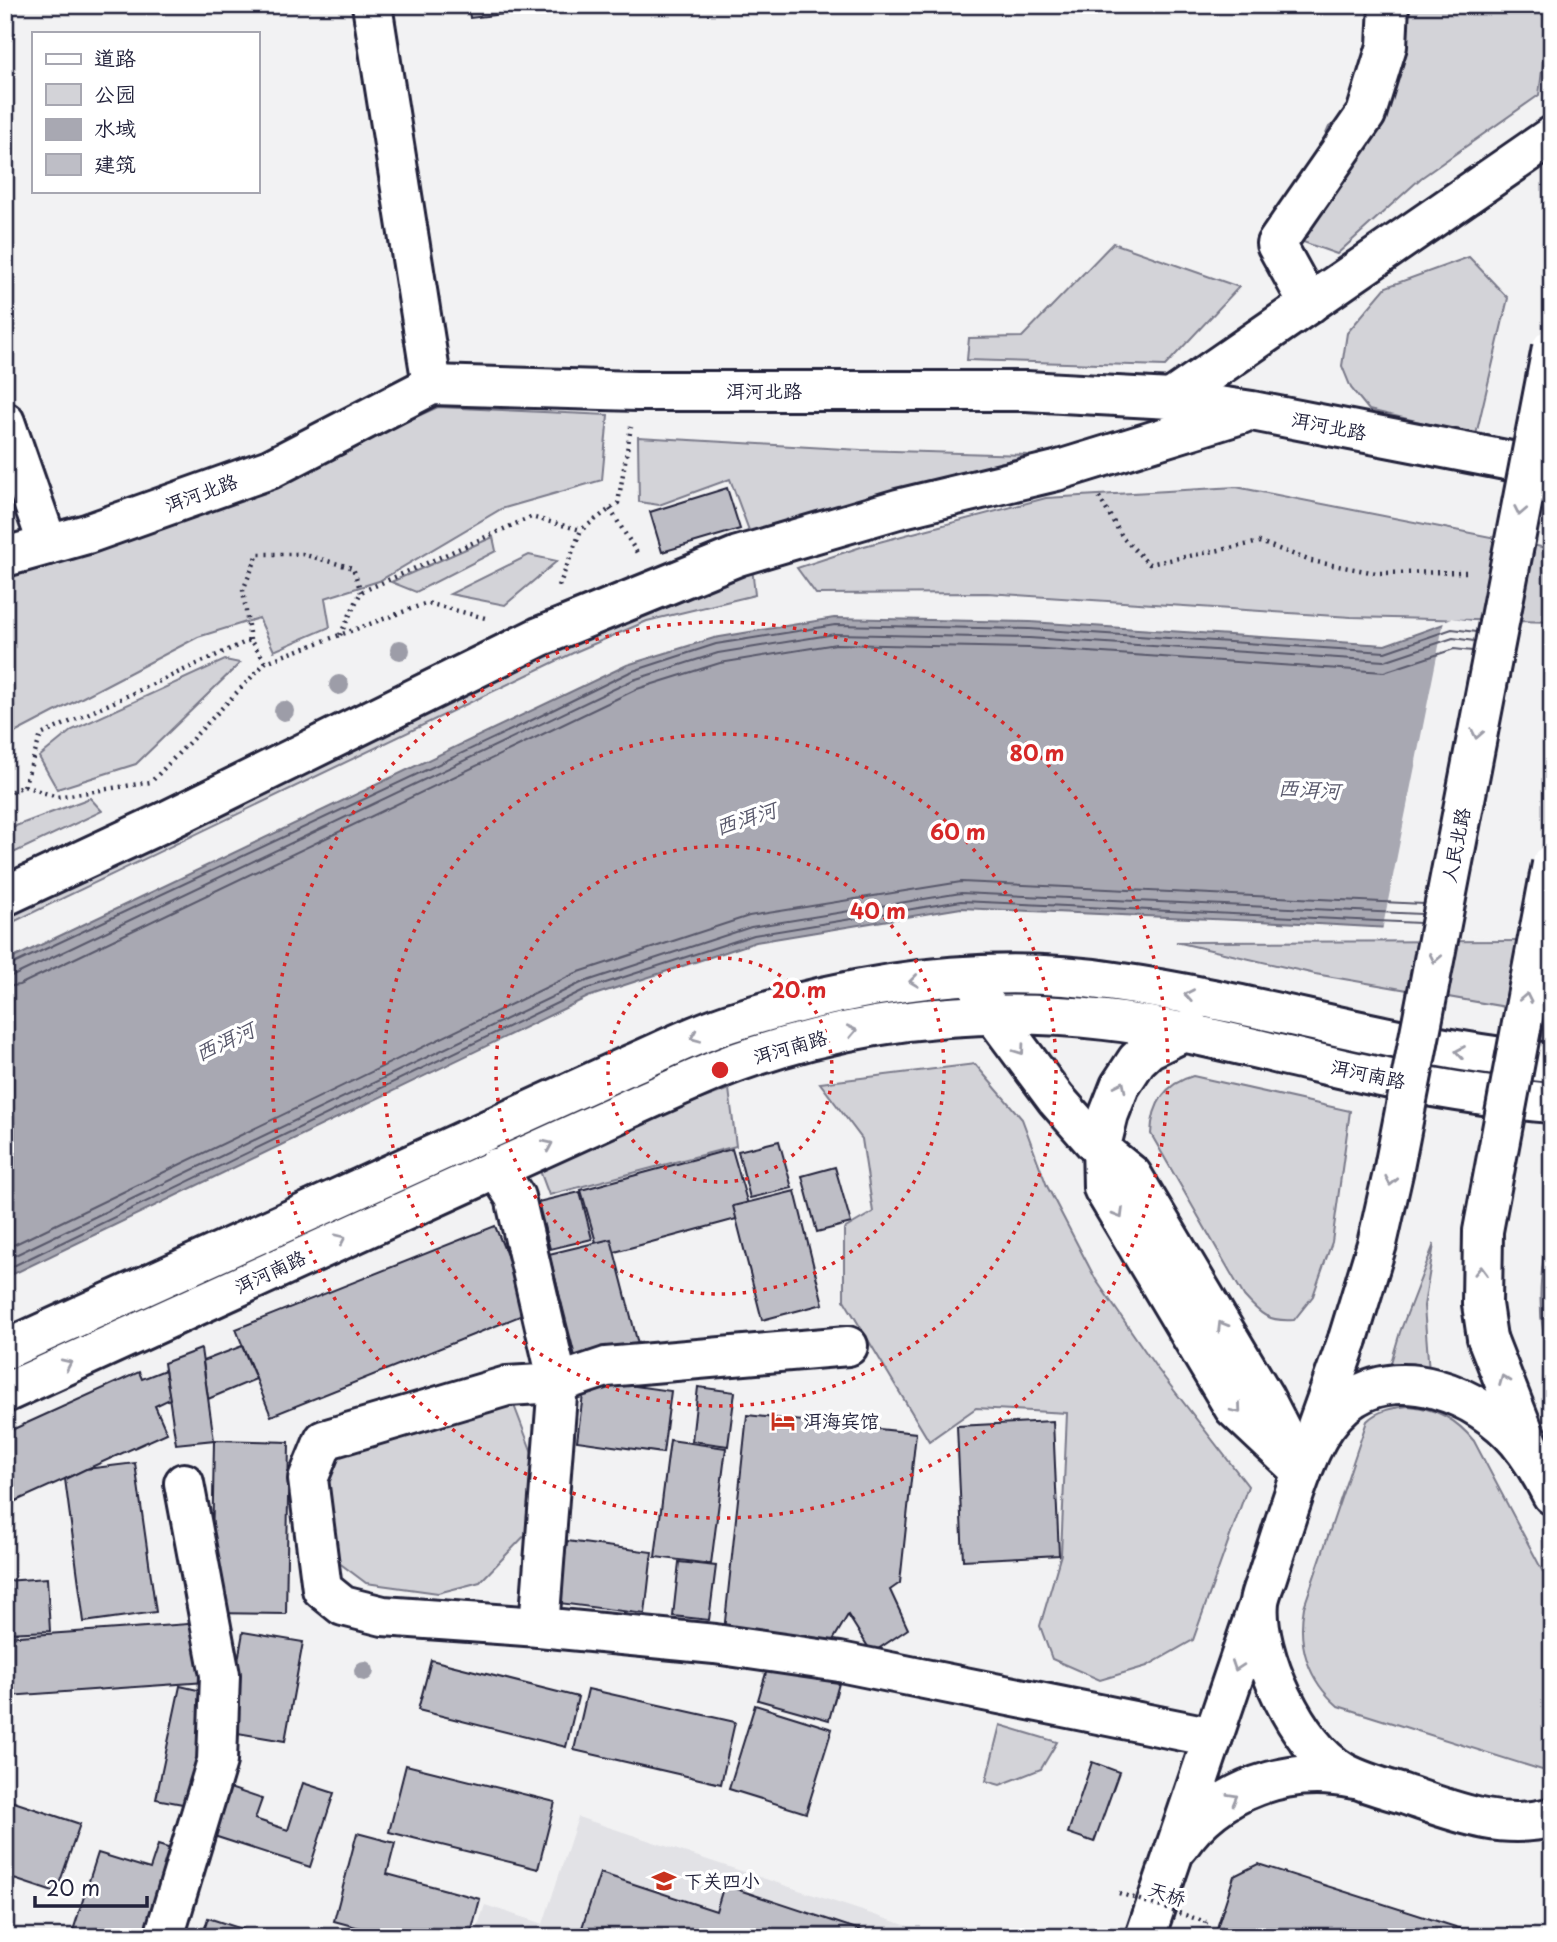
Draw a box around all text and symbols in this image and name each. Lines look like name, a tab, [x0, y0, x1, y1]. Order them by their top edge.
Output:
legend	[32, 32, 259, 192]
text: 道路	[94, 41, 136, 73]
text: 公园	[94, 77, 136, 109]
text: 水域	[94, 111, 136, 143]
text: 建筑	[94, 147, 136, 179]
street label: 洱河北路	[726, 376, 802, 404]
street label: 洱河北路	[1289, 404, 1369, 446]
street label: 洱河北路	[160, 466, 241, 518]
one-way arrow	[1514, 505, 1529, 517]
one-way arrow	[1471, 728, 1486, 740]
text: 80 m	[1010, 736, 1064, 768]
water label: 西洱河	[1277, 770, 1344, 806]
water label: 西洱河	[710, 791, 783, 842]
street label: 人民北路	[1434, 805, 1476, 885]
text: 60 m	[930, 815, 986, 847]
text: 40 m	[850, 894, 906, 926]
one-way arrow	[1428, 952, 1443, 964]
text: 20 m	[772, 973, 826, 1005]
one-way arrow	[909, 973, 920, 988]
one-way arrow	[1183, 988, 1195, 1003]
one-way arrow	[1518, 992, 1533, 1004]
water label: 西洱河	[189, 1011, 262, 1068]
street label: 洱河南路	[749, 1022, 830, 1070]
one-way arrow	[846, 1024, 858, 1039]
one-way arrow	[690, 1029, 702, 1043]
one-way arrow	[1011, 1043, 1024, 1055]
one-way arrow	[1454, 1045, 1466, 1060]
street label: 洱河南路	[1328, 1051, 1408, 1095]
centre of rings	[708, 1058, 732, 1082]
one-way arrow	[1112, 1081, 1126, 1093]
one-way arrow	[541, 1139, 553, 1153]
one-way arrow	[1385, 1175, 1400, 1187]
one-way arrow	[1110, 1207, 1123, 1220]
one-way arrow	[334, 1233, 346, 1247]
street label: 洱河南路	[229, 1242, 310, 1300]
one-way arrow	[1474, 1265, 1489, 1276]
one-way arrow	[1217, 1320, 1230, 1333]
one-way arrow	[60, 1359, 72, 1373]
one-way arrow	[1498, 1375, 1512, 1387]
one-way arrow	[1228, 1401, 1241, 1413]
place label: 洱海宾馆	[803, 1406, 879, 1434]
hotel icon: 洱海宾馆	[769, 1407, 797, 1435]
one-way arrow	[1231, 1660, 1245, 1672]
one-way arrow	[1226, 1793, 1239, 1806]
scale bar	[35, 1865, 147, 1909]
place label: 下关四小	[684, 1866, 760, 1894]
school or university icon: 下关四小	[650, 1867, 678, 1895]
text: 20 m	[46, 1871, 100, 1903]
street label: 天桥	[1145, 1874, 1190, 1912]

